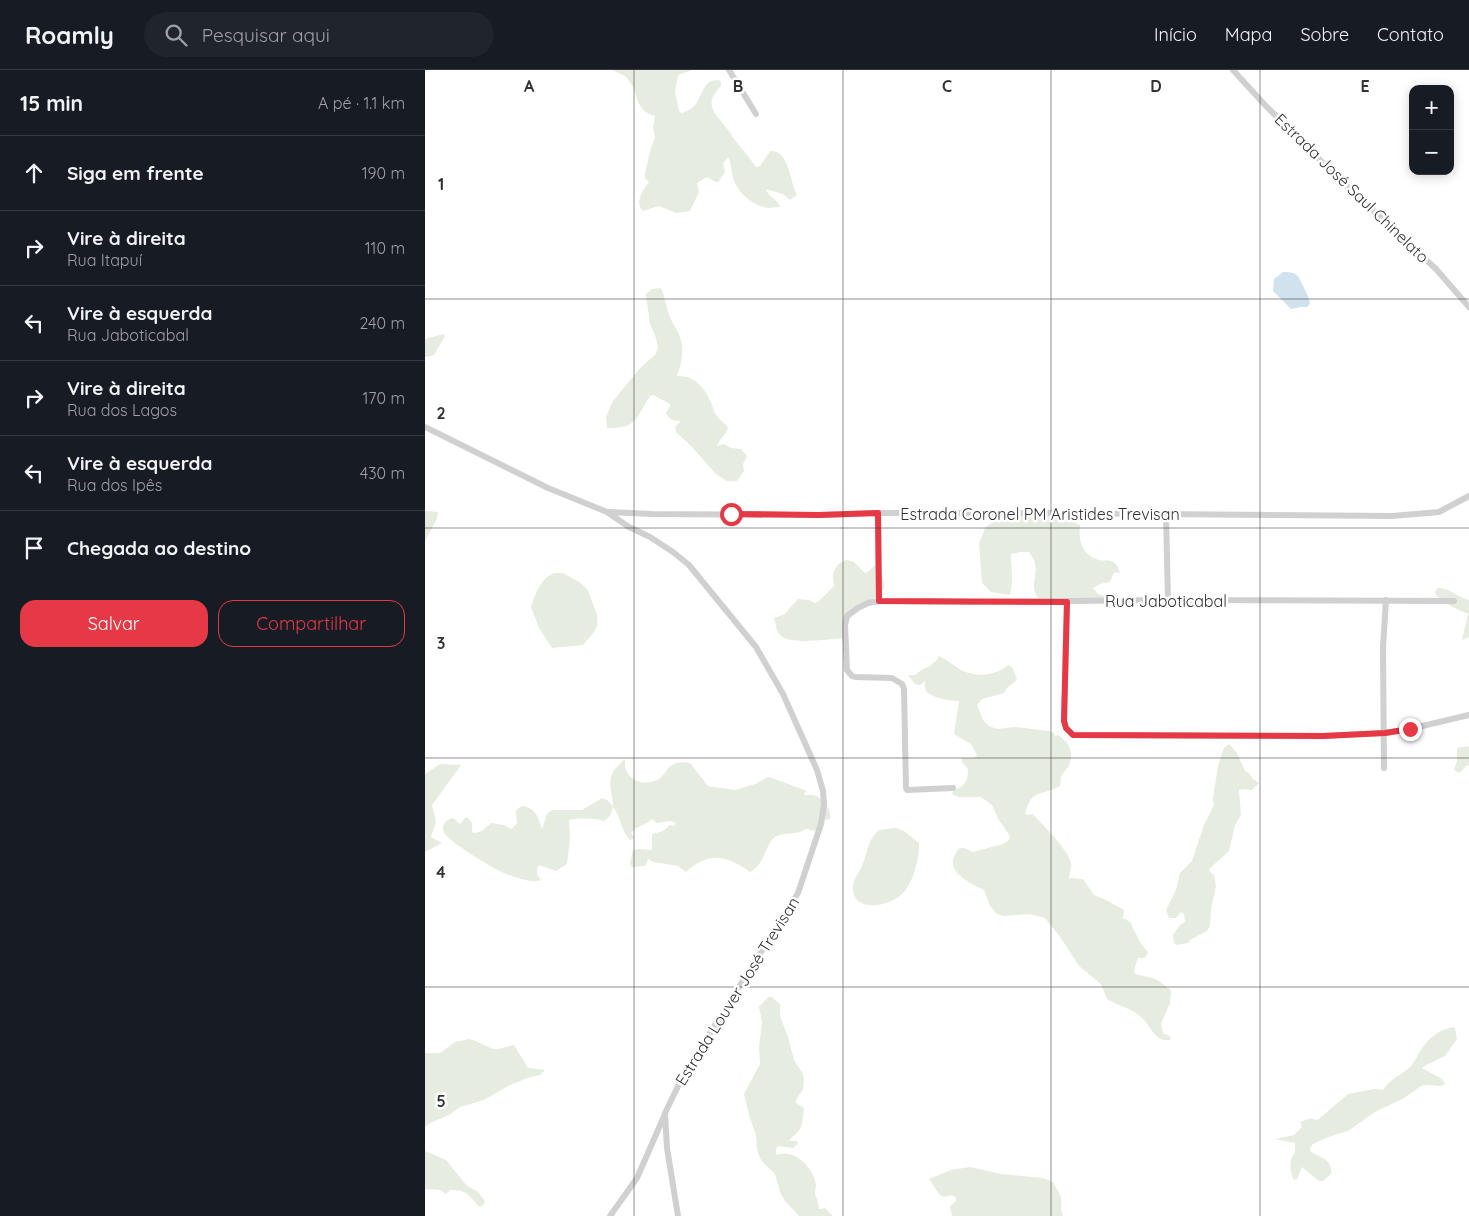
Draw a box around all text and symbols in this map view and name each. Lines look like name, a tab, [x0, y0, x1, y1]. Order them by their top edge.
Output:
search box	[144, 12, 494, 57]
text: Roamly	[25, 20, 114, 50]
icon: search	[162, 21, 190, 49]
text: Pesquisar aqui	[202, 23, 330, 47]
text: Início	[1154, 23, 1197, 46]
text: Mapa	[1225, 23, 1272, 46]
text: Sobre	[1300, 23, 1349, 46]
text: Contato	[1377, 23, 1444, 46]
text: A	[524, 76, 535, 96]
text: B	[733, 76, 743, 96]
text: C	[942, 76, 952, 96]
text: D	[1150, 76, 1162, 96]
text: E	[1360, 76, 1370, 96]
map controls	[1409, 85, 1454, 175]
button: +	[1409, 85, 1454, 130]
text: 15 min	[20, 90, 83, 116]
text: A pé · 1.1 km	[318, 93, 405, 113]
street label: Estrada José Saul Chinelato	[1271, 109, 1433, 267]
button: −	[1409, 130, 1454, 175]
icon: ahead	[20, 159, 48, 187]
text: Siga em frente	[67, 161, 204, 185]
text: 190 m	[362, 163, 405, 183]
text: 1	[438, 174, 444, 194]
text: Vire à direita	[67, 226, 186, 250]
icon: right	[20, 234, 48, 262]
text: 110 m	[365, 238, 405, 258]
text: Rua Itapuí	[67, 250, 142, 270]
text: Vire à esquerda	[67, 301, 212, 325]
icon: left	[20, 309, 48, 337]
text: 240 m	[359, 313, 405, 333]
text: Rua Jaboticabal	[67, 325, 189, 345]
text: Vire à direita	[67, 376, 186, 400]
icon: right	[20, 384, 48, 412]
text: 170 m	[362, 388, 405, 408]
text: Rua dos Lagos	[67, 400, 177, 420]
text: 2	[436, 403, 446, 423]
text: Vire à esquerda	[67, 451, 212, 475]
icon: left	[20, 459, 48, 487]
text: 430 m	[360, 463, 405, 483]
text: Rua dos Ipês	[67, 475, 162, 495]
route start	[720, 503, 743, 526]
street label: Estrada Coronel PM Aristides Trevisan	[900, 504, 1180, 524]
icon: arrive	[20, 534, 48, 562]
text: Chegada ao destino	[67, 536, 251, 560]
street label: Rua Jaboticabal	[1105, 591, 1227, 611]
button: Salvar	[20, 600, 208, 647]
button: Compartilhar	[218, 600, 405, 647]
text: 3	[437, 633, 445, 653]
route end	[1399, 718, 1422, 741]
text: 4	[436, 862, 446, 882]
street label: Estrada Louver José Trevisan	[671, 893, 803, 1089]
text: 5	[436, 1091, 446, 1111]

